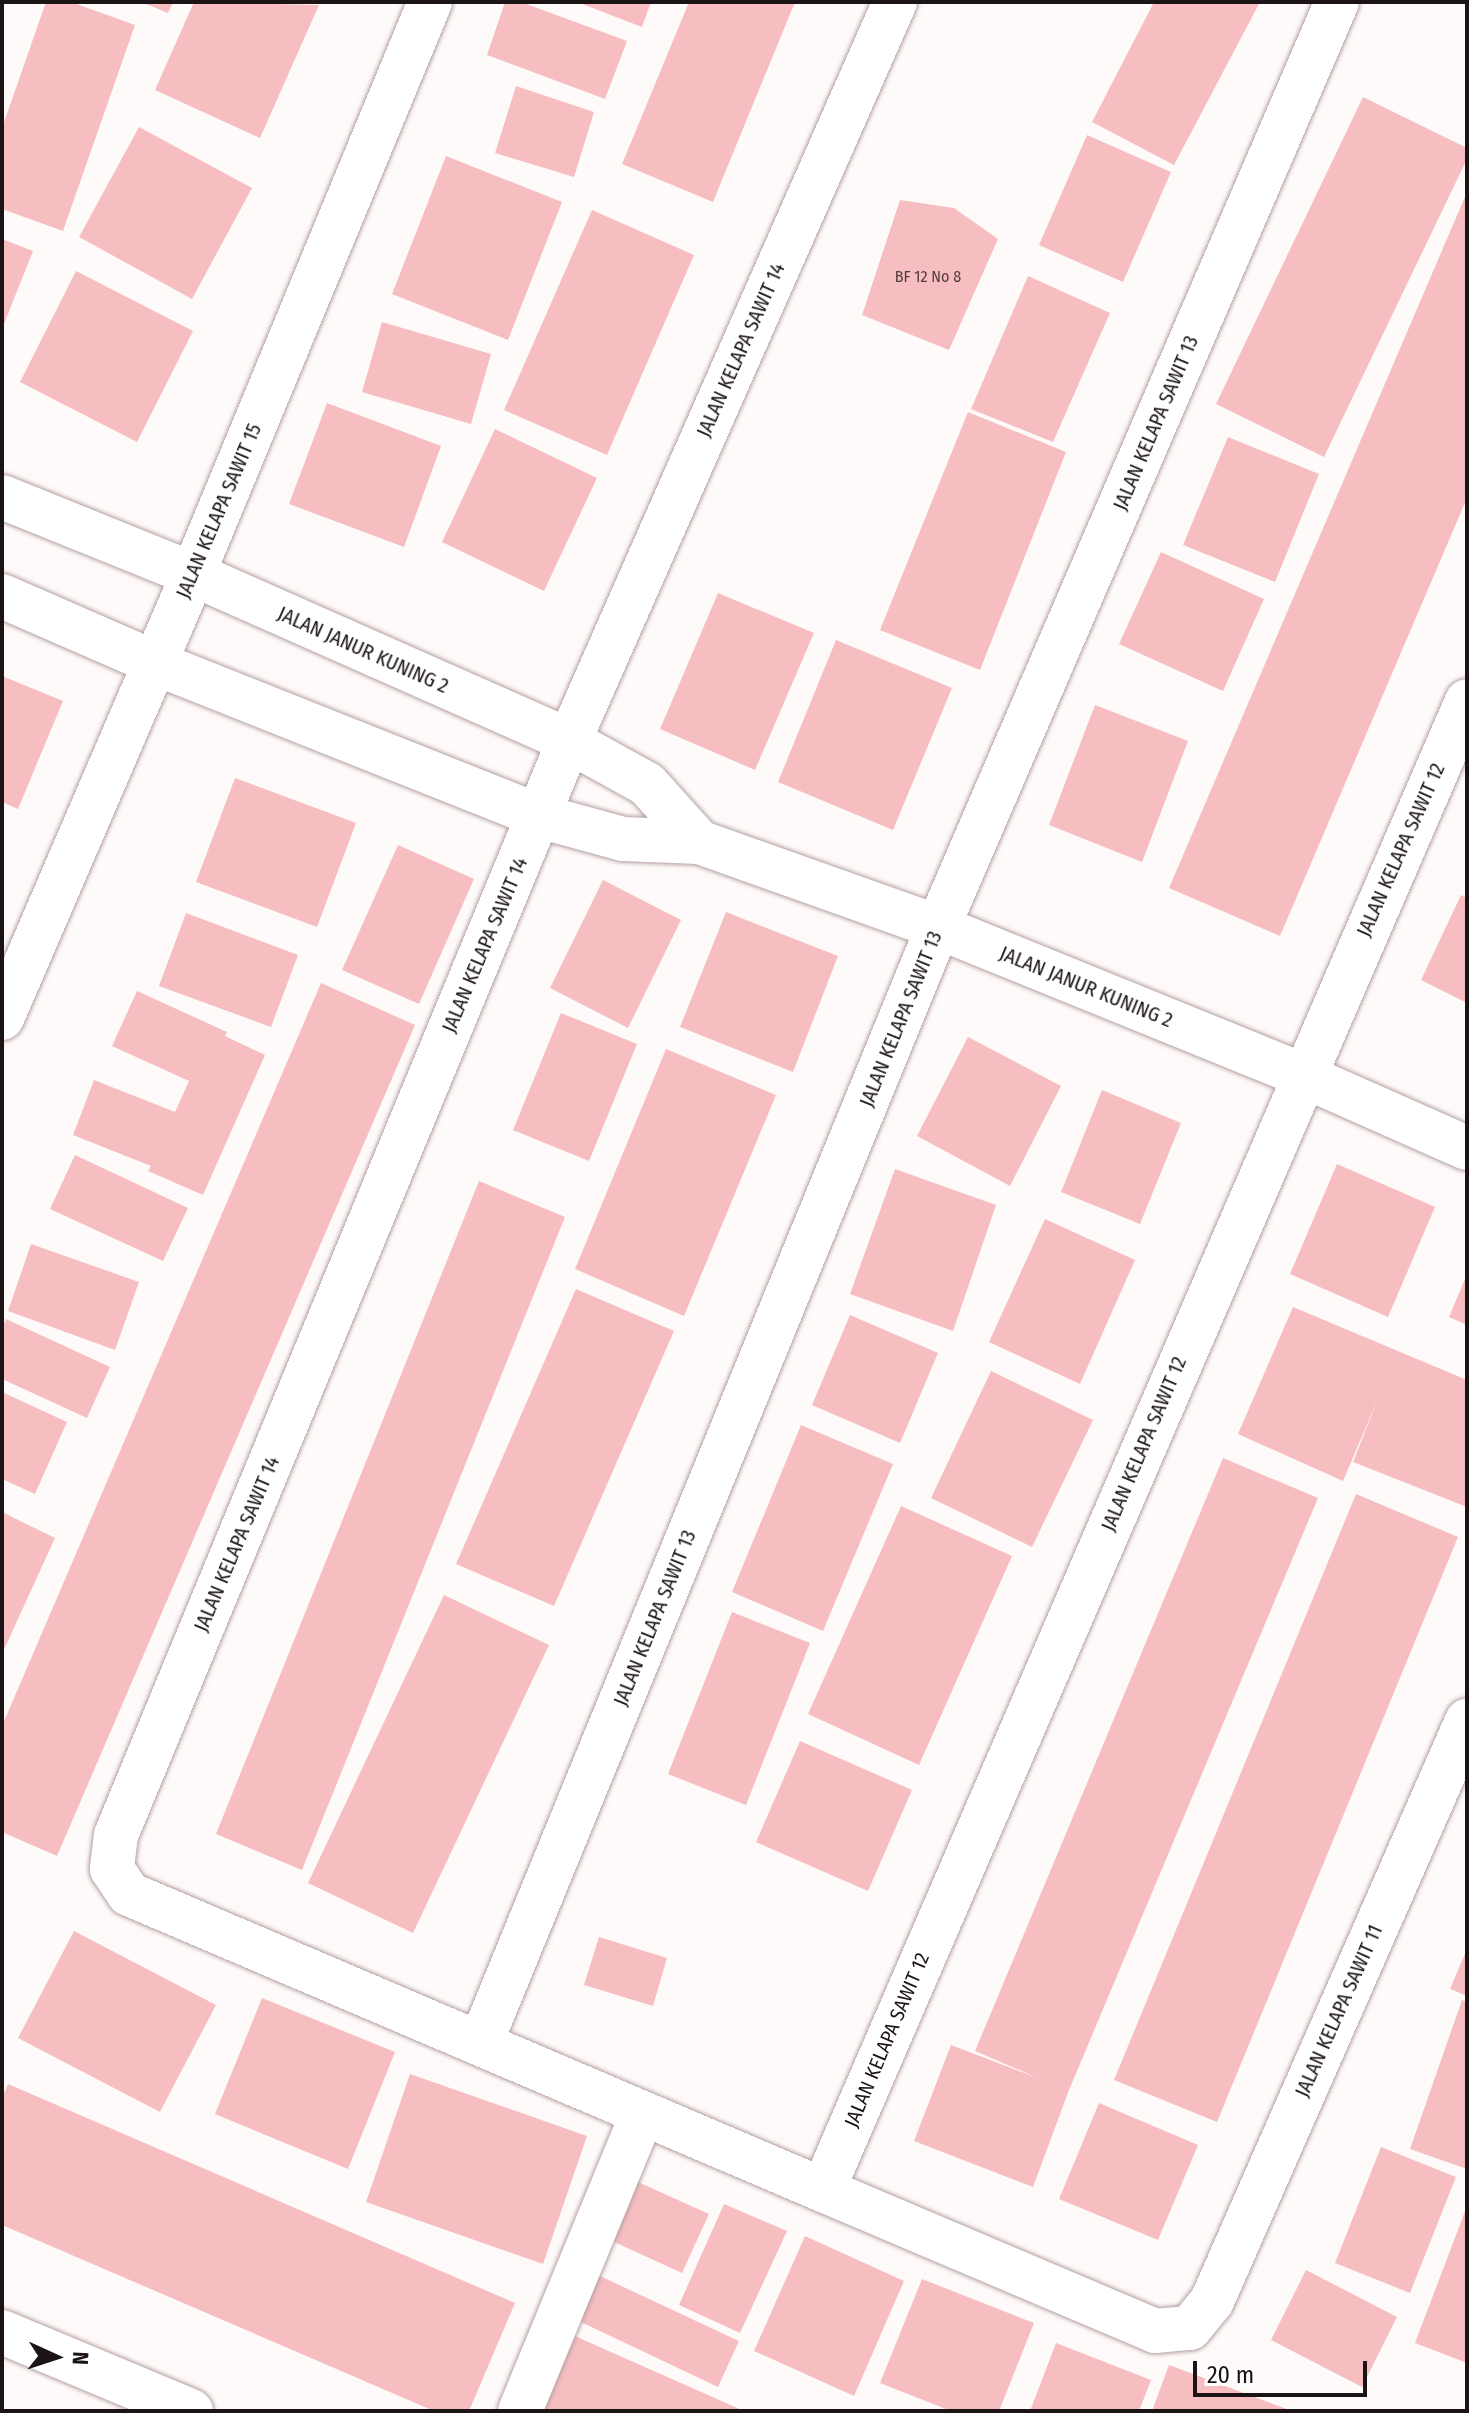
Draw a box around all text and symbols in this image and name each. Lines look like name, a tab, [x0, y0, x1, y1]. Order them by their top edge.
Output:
street label: JALAN KELAPA SAWIT 14	[692, 259, 790, 441]
house number: BF 12 No 8	[895, 267, 961, 287]
street label: JALAN KELAPA SAWIT 13	[1108, 332, 1204, 514]
street label: JALAN KELAPA SAWIT 15	[171, 420, 267, 602]
street label: JALAN JANUR KUNING 2	[274, 602, 452, 698]
street label: JALAN KELAPA SAWIT 12	[1352, 760, 1450, 940]
street label: JALAN KELAPA SAWIT 14	[437, 854, 533, 1036]
street label: JALAN KELAPA SAWIT 13	[855, 928, 947, 1110]
street label: JALAN JANUR KUNING 2	[996, 941, 1176, 1033]
street label: JALAN KELAPA SAWIT 12	[1096, 1353, 1192, 1535]
street label: JALAN KELAPA SAWIT 14	[189, 1453, 285, 1635]
street label: JALAN KELAPA SAWIT 13	[609, 1527, 701, 1709]
street label: JALAN KELAPA SAWIT 11	[1290, 1921, 1388, 2101]
street label: JALAN KELAPA SAWIT 12	[839, 1949, 935, 2131]
north arrow	[16, 2317, 96, 2397]
scale bar	[1197, 2345, 1371, 2395]
text: N	[67, 2351, 94, 2366]
text: 20 m	[1207, 2361, 1254, 2389]

